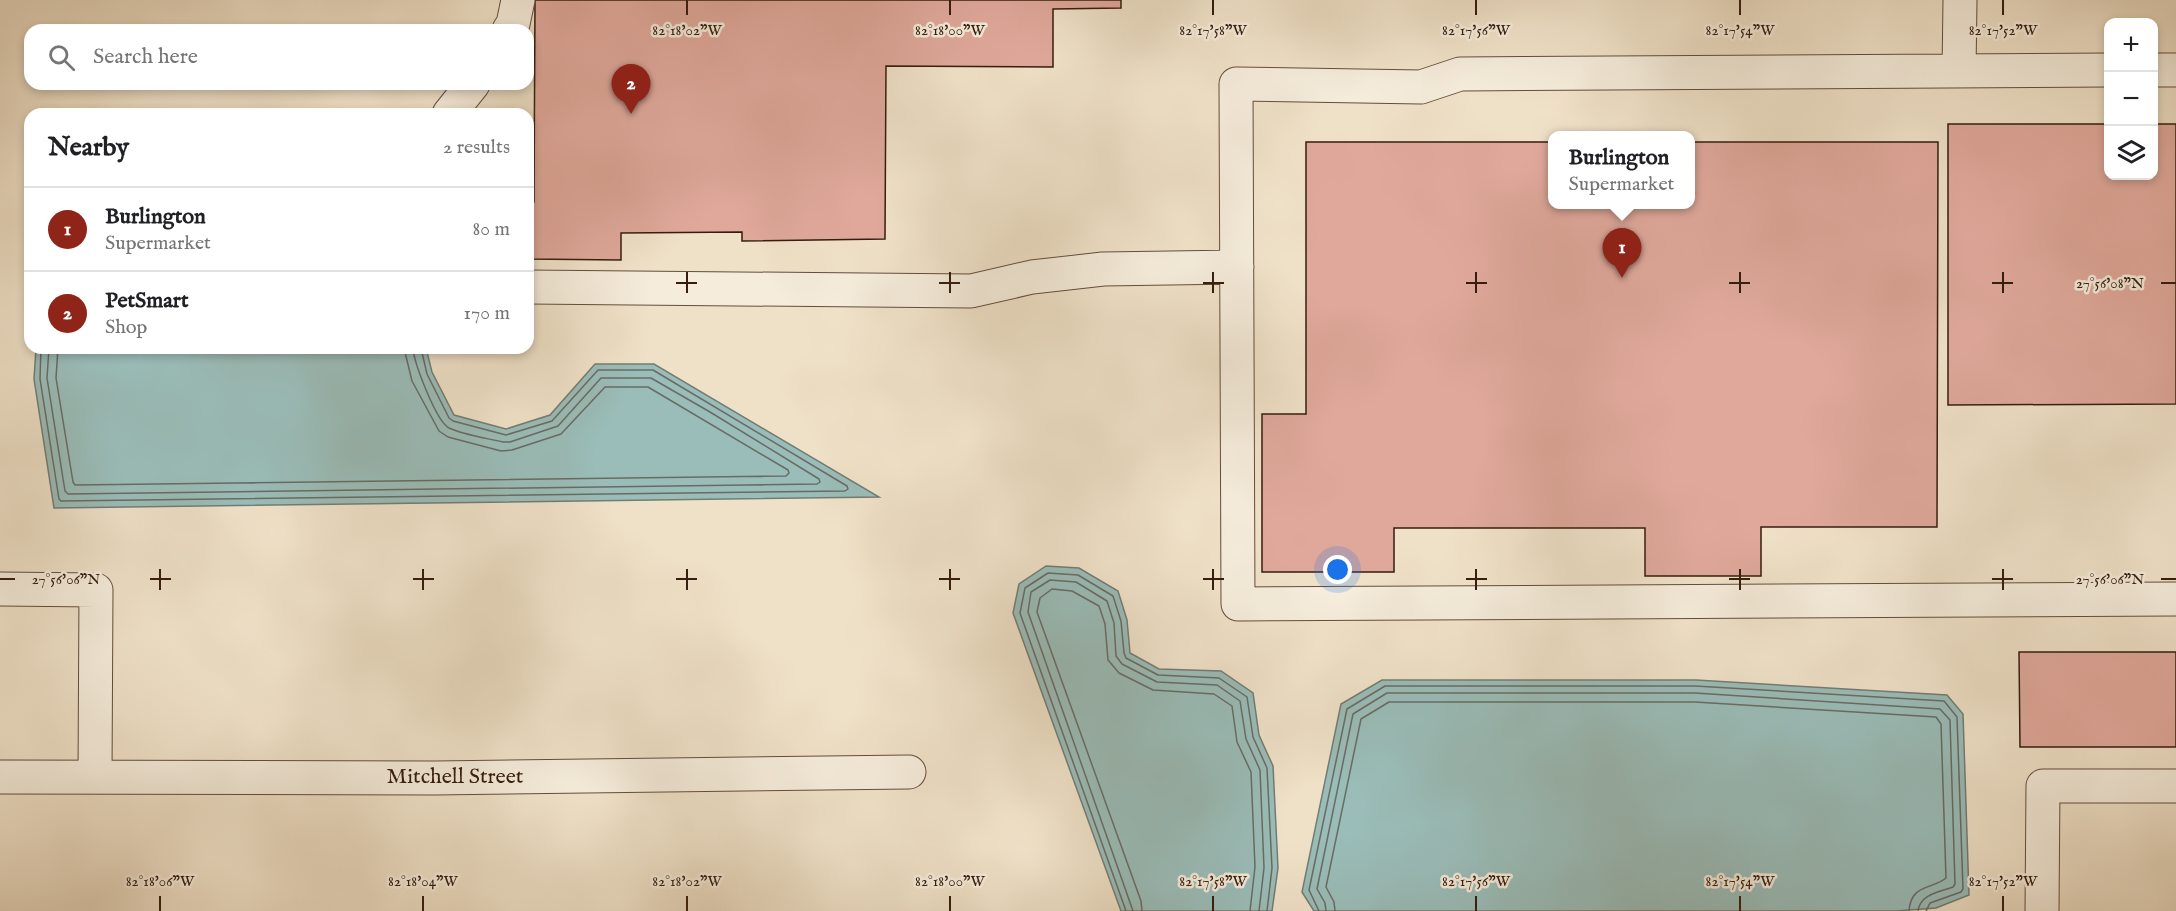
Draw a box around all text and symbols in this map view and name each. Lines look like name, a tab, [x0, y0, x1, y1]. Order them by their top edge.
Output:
map controls	[2104, 18, 2158, 180]
button: +	[2104, 18, 2158, 72]
text: 82°18'02"W	[652, 21, 722, 40]
text: 82°18'00"W	[915, 21, 986, 40]
text: 82°17'58"W	[1179, 21, 1247, 40]
text: 82°17'56"W	[1442, 21, 1511, 40]
text: 82°17'54"W	[1706, 21, 1775, 40]
text: 82°17'52"W	[1969, 21, 2038, 40]
search box	[24, 24, 534, 90]
icon: search	[45, 41, 78, 74]
text: Search here	[93, 43, 198, 71]
pin: 2	[612, 64, 650, 114]
button: −	[2104, 72, 2158, 126]
button: layers	[2104, 126, 2158, 180]
text: Nearby	[48, 131, 129, 164]
popup	[1548, 131, 1695, 209]
text: 2 results	[443, 135, 510, 160]
text: Burlington	[1569, 144, 1669, 172]
text: Supermarket	[1569, 172, 1674, 197]
text: Burlington	[105, 203, 206, 231]
text: 1	[64, 217, 71, 242]
text: 80 m	[473, 217, 510, 242]
pin: 1	[1602, 228, 1642, 278]
text: Supermarket	[105, 231, 211, 256]
text: 27°56'08"N	[2076, 274, 2144, 293]
text: PetSmart	[105, 287, 189, 315]
text: 2	[63, 301, 72, 326]
text: 170 m	[464, 301, 510, 326]
text: Shop	[105, 315, 147, 340]
your location	[1323, 555, 1352, 584]
text: 27°56'06"N	[32, 570, 100, 589]
text: 27°56'06"N	[2076, 570, 2144, 589]
street label: Mitchell Street	[387, 763, 524, 791]
text: 82°18'06"W	[126, 872, 195, 891]
text: 82°18'04"W	[388, 872, 459, 891]
text: 82°18'02"W	[652, 872, 722, 891]
text: 82°18'00"W	[915, 872, 986, 891]
text: 82°17'58"W	[1179, 872, 1247, 891]
text: 82°17'56"W	[1442, 872, 1511, 891]
text: 82°17'54"W	[1706, 872, 1775, 891]
text: 82°17'52"W	[1969, 872, 2038, 891]

